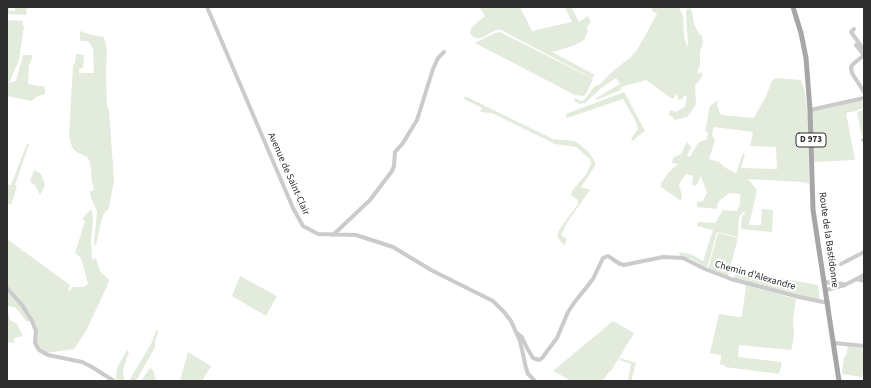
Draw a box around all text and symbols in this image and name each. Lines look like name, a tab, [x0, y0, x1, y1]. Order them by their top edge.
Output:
street label: Avenue de Saint-Clair	[264, 131, 312, 217]
road number: D 973	[796, 133, 826, 147]
street label: Route de la Bastidonne	[815, 191, 841, 289]
street label: Chemin d'Alexandre	[713, 259, 797, 293]

